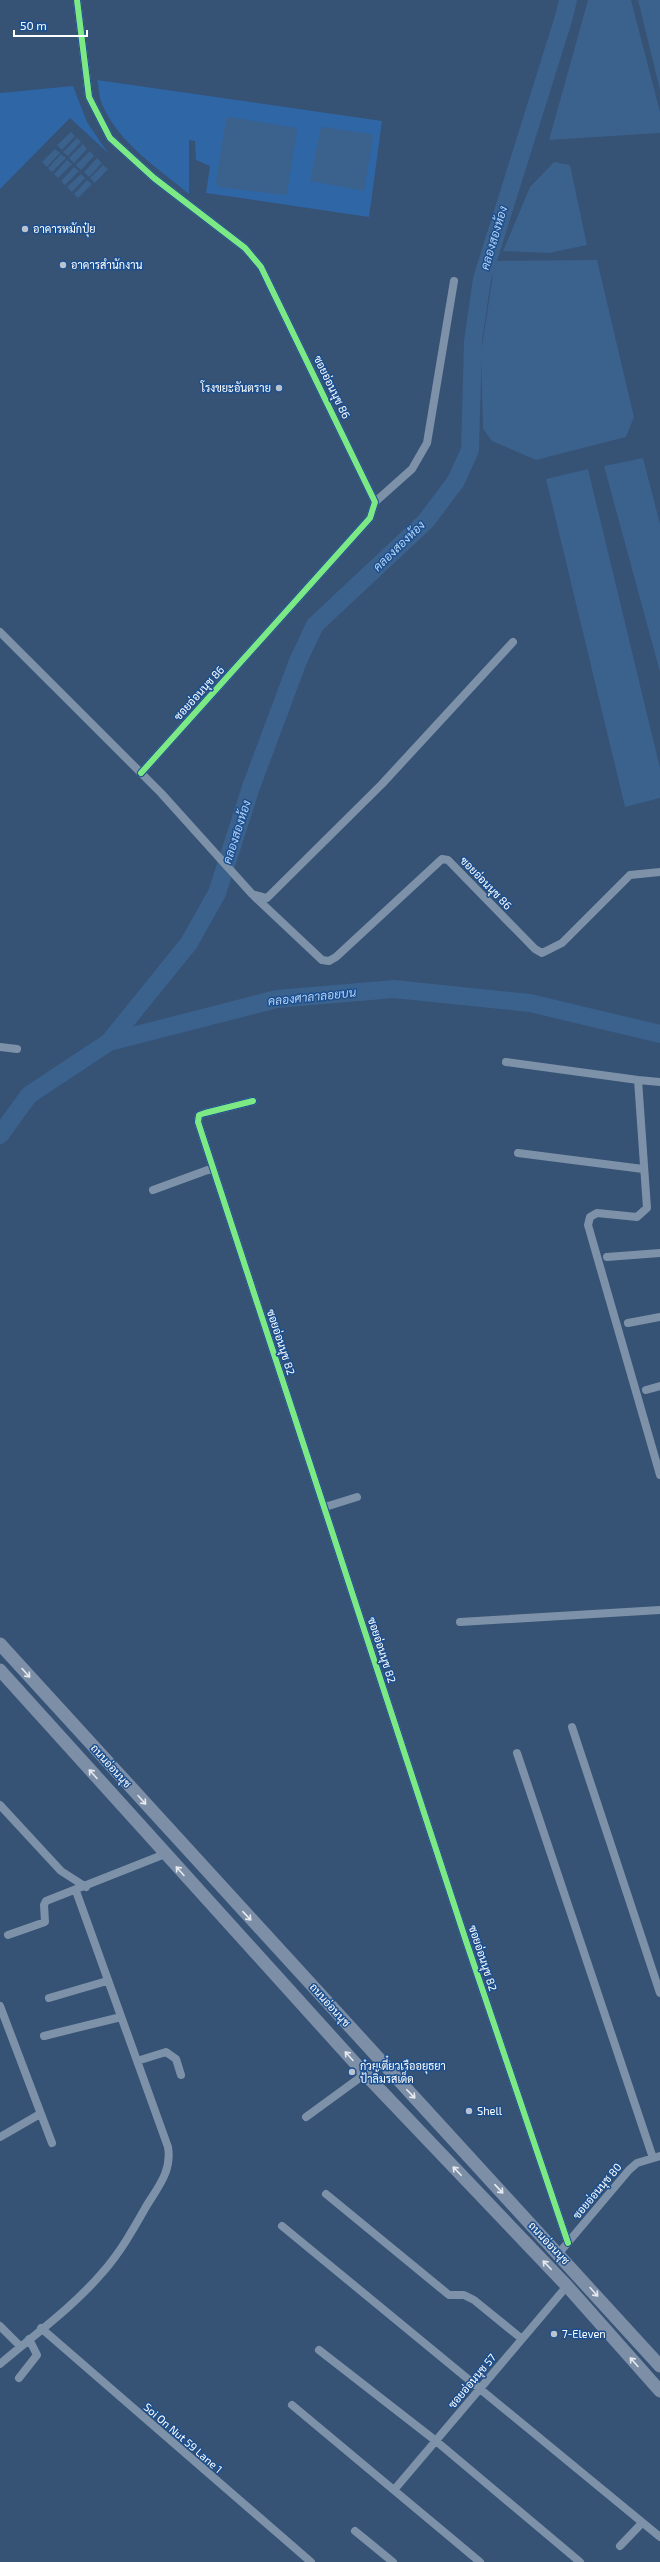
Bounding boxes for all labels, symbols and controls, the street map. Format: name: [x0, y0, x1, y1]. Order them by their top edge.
scale bar: [14, 12, 87, 38]
text: 50 m: [20, 18, 47, 32]
water label: คลองสองห้อง: [477, 203, 510, 271]
place label: อาคารหมักปุ๋ย: [33, 222, 96, 238]
marker: อาคารหมักปุ๋ย: [20, 224, 30, 234]
place label: อาคารสำนักงาน: [71, 258, 142, 271]
marker: อาคารสำนักงาน: [58, 260, 68, 270]
street label: ซอยอ่อนนุช 86: [309, 353, 353, 422]
place label: โรงขยะอันตราย: [200, 380, 271, 394]
marker: โรงขยะอันตราย: [274, 383, 284, 393]
water label: คลองสองห้อง: [370, 517, 427, 573]
street label: ซอยอ่อนนุช 86: [171, 663, 229, 724]
water label: คลองสองห้อง: [219, 797, 253, 865]
street label: ซอยอ่อนนุช 86: [456, 853, 515, 914]
water label: คลองศาลาลอยบน: [267, 984, 357, 1008]
street label: ซอยอ่อนนุช 82: [262, 1307, 298, 1377]
street label: ซอยอ่อนนุช 82: [363, 1615, 399, 1685]
one-way arrow: [22, 1668, 31, 1678]
street label: ถนนอ่อนนุช: [86, 1741, 134, 1792]
one-way arrow: [89, 1769, 98, 1780]
one-way arrow: [137, 1795, 146, 1805]
one-way arrow: [176, 1866, 185, 1876]
one-way arrow: [243, 1911, 252, 1921]
street label: ซอยอ่อนนุช 82: [464, 1923, 500, 1993]
street label: ถนนอ่อนนุช: [305, 1980, 353, 2031]
one-way arrow: [344, 2051, 354, 2061]
place label: ก๋วยเตี๋ยวเรืออยุธยา ป้าลิ้มรสเด็ด: [360, 2055, 446, 2085]
marker: ก๋วยเตี๋ยวเรืออยุธยา ป้าลิ้มรสเด็ด: [347, 2067, 357, 2077]
one-way arrow: [406, 2089, 416, 2099]
place label: Shell: [477, 2104, 503, 2117]
marker: Shell: [464, 2106, 474, 2116]
street label: ซอยอ่อนนุช 80: [569, 2160, 626, 2223]
one-way arrow: [453, 2166, 462, 2176]
one-way arrow: [495, 2184, 504, 2195]
street label: ถนนอ่อนนุช: [524, 2218, 573, 2269]
one-way arrow: [542, 2260, 552, 2270]
one-way arrow: [590, 2287, 599, 2298]
place label: 7-Eleven: [562, 2327, 606, 2340]
marker: 7-Eleven: [549, 2329, 559, 2339]
street label: ซอยอ่อนนุช 57: [445, 2351, 501, 2412]
one-way arrow: [630, 2357, 639, 2367]
street label: Soi On Nut 59 Lane 1: [141, 2400, 225, 2475]

